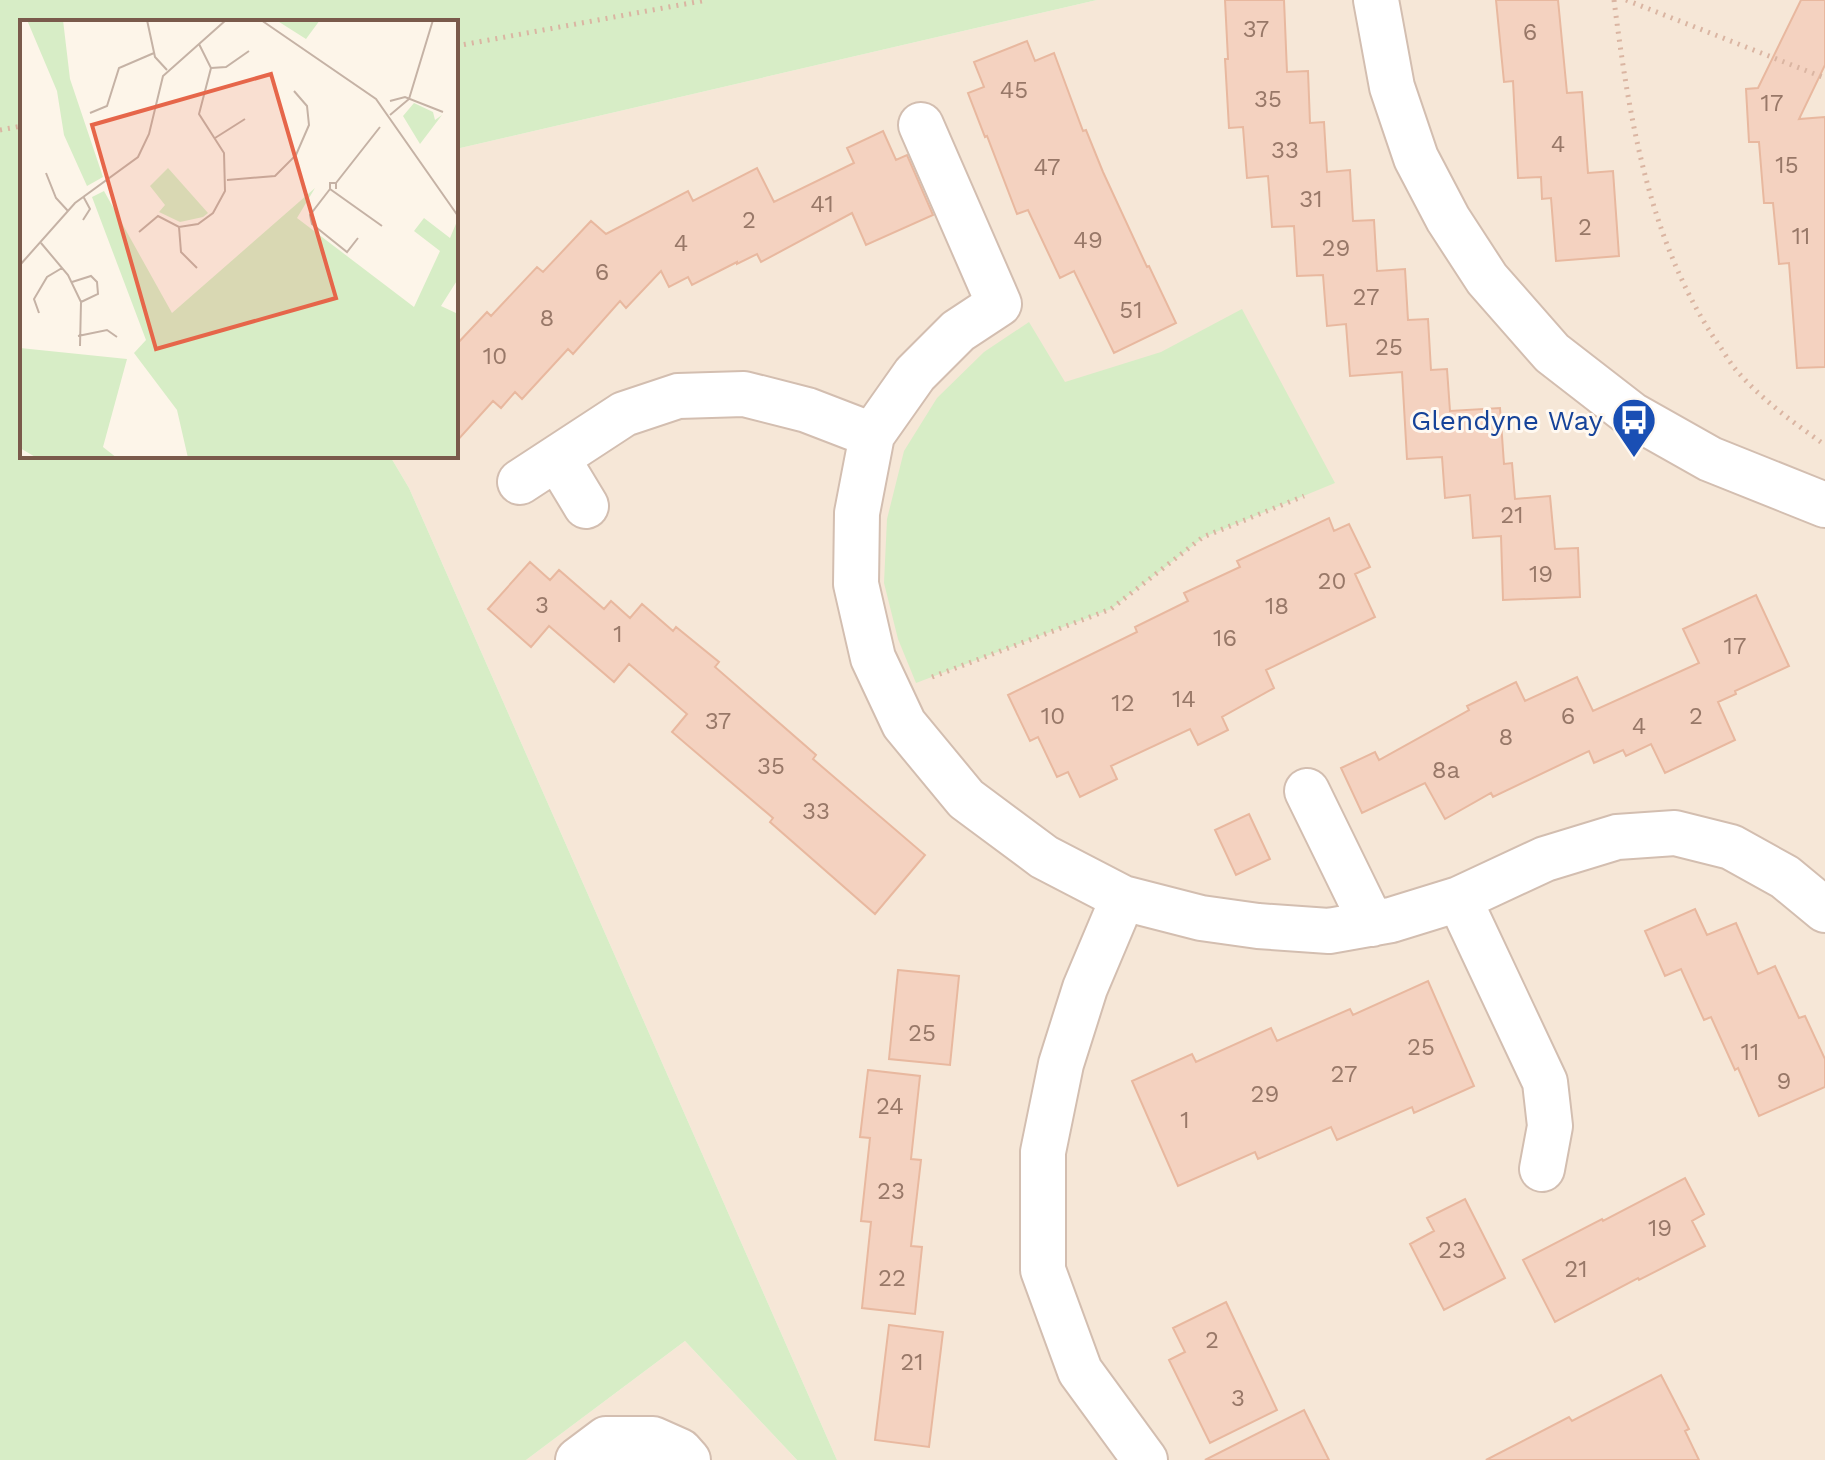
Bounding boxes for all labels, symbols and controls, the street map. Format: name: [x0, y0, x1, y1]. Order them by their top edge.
house number: 37: [1243, 15, 1269, 43]
house number: 6: [1523, 18, 1537, 46]
inset map: [20, 20, 458, 458]
house number: 45: [1000, 76, 1028, 104]
house number: 35: [1254, 85, 1282, 113]
house number: 17: [1761, 89, 1783, 117]
house number: 4: [1551, 130, 1565, 158]
house number: 33: [1271, 136, 1299, 164]
house number: 15: [1775, 151, 1799, 179]
house number: 47: [1034, 153, 1060, 181]
house number: 31: [1299, 185, 1323, 213]
house number: 41: [810, 190, 834, 218]
house number: 2: [742, 206, 756, 234]
house number: 2: [1578, 213, 1592, 241]
house number: 11: [1792, 222, 1810, 250]
house number: 49: [1073, 226, 1103, 254]
house number: 4: [674, 229, 688, 257]
house number: 29: [1322, 234, 1350, 262]
house number: 6: [595, 258, 609, 286]
house number: 27: [1353, 283, 1379, 311]
house number: 51: [1119, 296, 1143, 324]
house number: 8: [540, 304, 554, 332]
house number: 25: [1375, 333, 1403, 361]
house number: 10: [483, 342, 507, 370]
bus stop icon: Glendyne Way: [1610, 396, 1658, 459]
place label: Glendyne Way: [1411, 404, 1604, 437]
house number: 21: [1500, 501, 1524, 529]
house number: 19: [1529, 560, 1553, 588]
house number: 20: [1318, 567, 1346, 595]
house number: 3: [535, 591, 549, 619]
house number: 18: [1265, 592, 1289, 620]
house number: 1: [613, 620, 623, 648]
house number: 16: [1213, 624, 1237, 652]
house number: 17: [1724, 632, 1746, 660]
house number: 14: [1172, 685, 1196, 713]
house number: 12: [1111, 689, 1135, 717]
house number: 10: [1041, 702, 1065, 730]
house number: 6: [1561, 702, 1575, 730]
house number: 2: [1689, 702, 1703, 730]
house number: 37: [705, 707, 731, 735]
house number: 4: [1632, 712, 1646, 740]
house number: 8: [1499, 723, 1513, 751]
house number: 35: [757, 752, 785, 780]
house number: 8a: [1432, 756, 1460, 784]
house number: 33: [802, 797, 830, 825]
house number: 25: [908, 1019, 936, 1047]
house number: 25: [1407, 1033, 1435, 1061]
house number: 11: [1741, 1038, 1759, 1066]
house number: 27: [1331, 1060, 1357, 1088]
house number: 9: [1777, 1067, 1791, 1095]
house number: 29: [1251, 1080, 1279, 1108]
house number: 24: [876, 1092, 904, 1120]
house number: 1: [1180, 1106, 1190, 1134]
house number: 23: [877, 1177, 905, 1205]
house number: 19: [1648, 1214, 1672, 1242]
house number: 23: [1438, 1236, 1466, 1264]
house number: 21: [1564, 1255, 1588, 1283]
house number: 22: [878, 1264, 906, 1292]
house number: 2: [1205, 1326, 1219, 1354]
house number: 21: [900, 1348, 924, 1376]
house number: 3: [1231, 1384, 1245, 1412]

